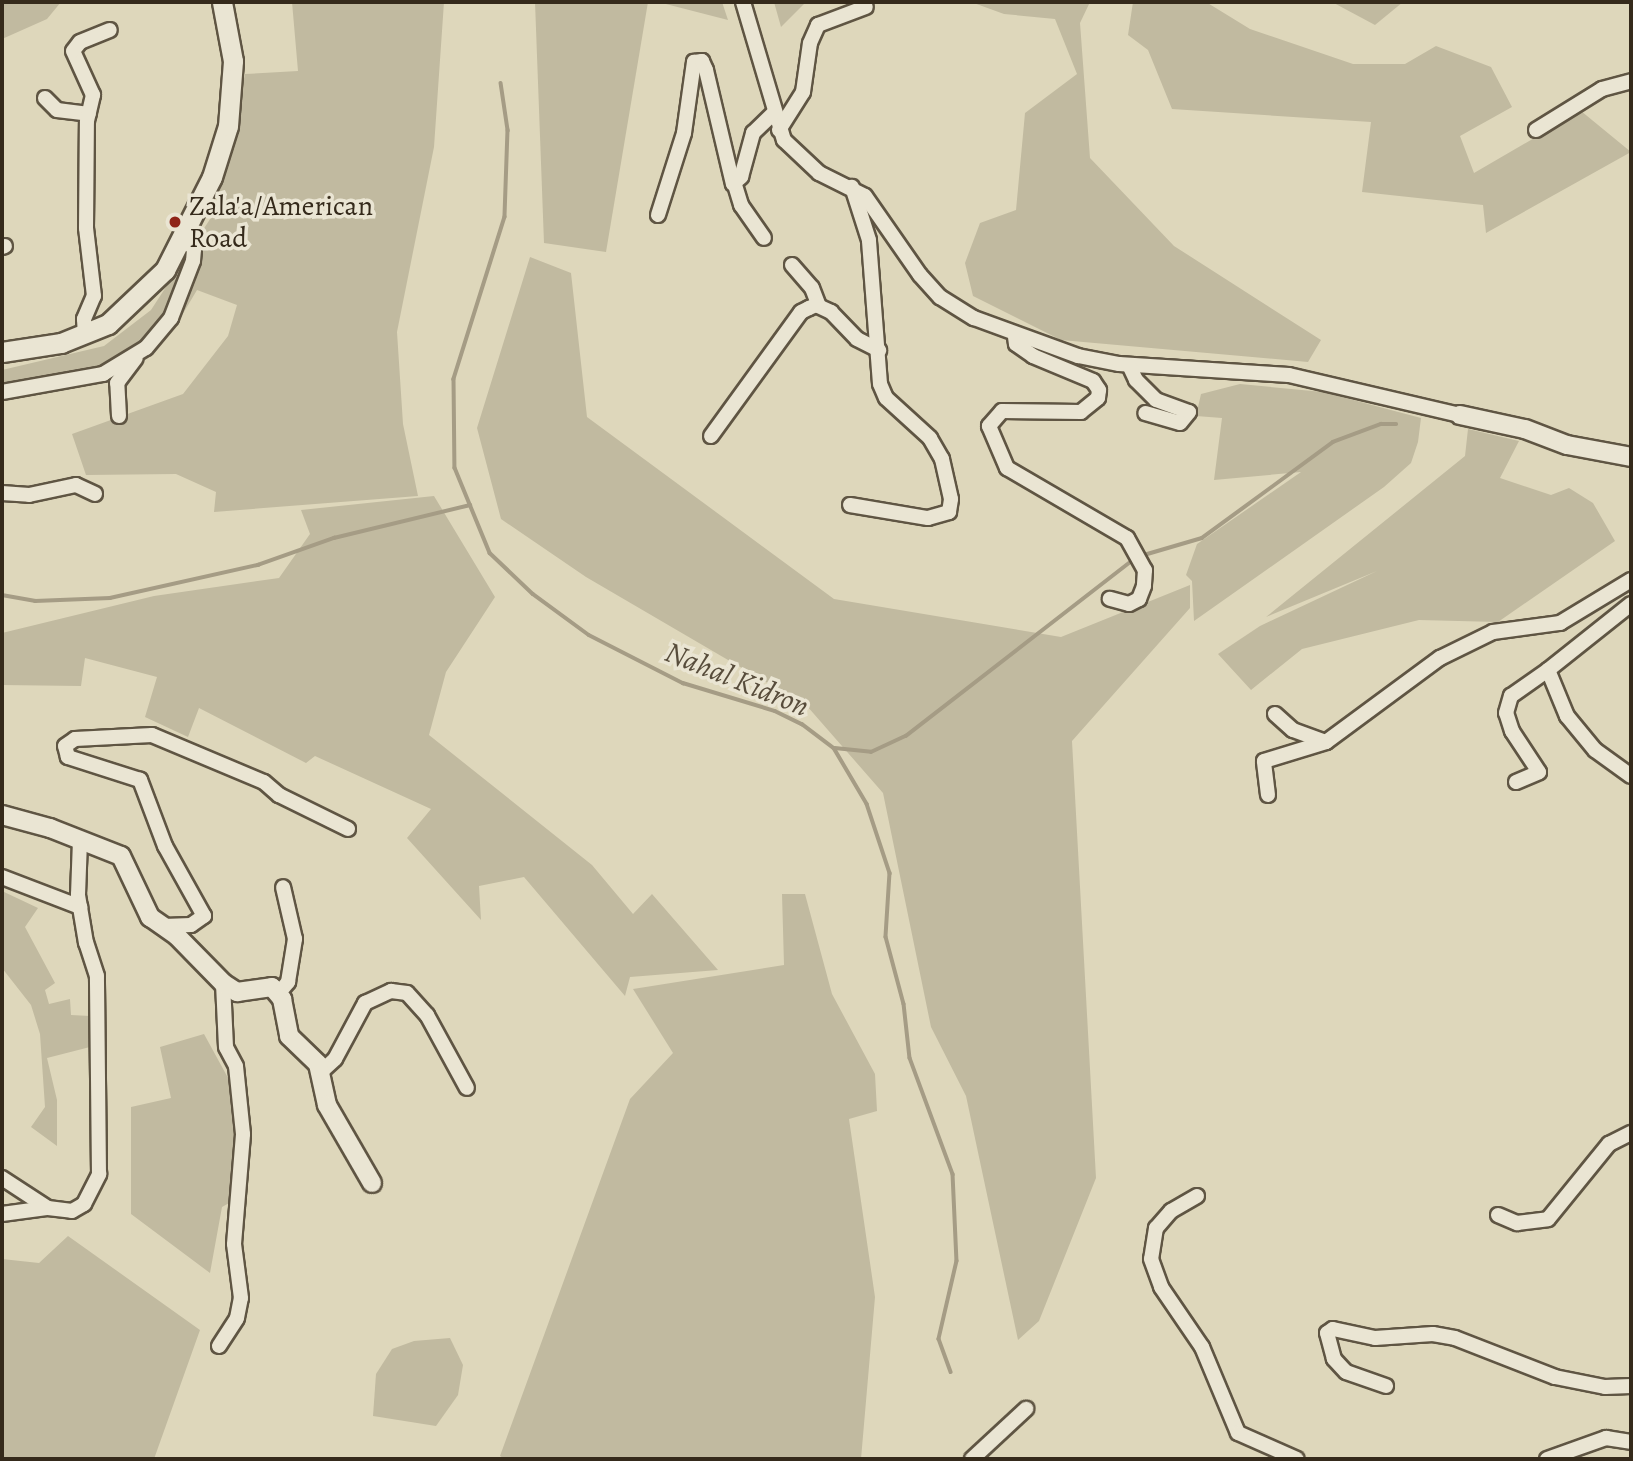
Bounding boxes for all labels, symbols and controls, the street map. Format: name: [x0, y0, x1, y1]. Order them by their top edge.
place label: Zala'a/American Road: [189, 189, 373, 255]
marker: Zala'a/American Road: [167, 214, 183, 230]
water label: Nahal Kidron: [660, 634, 814, 724]

